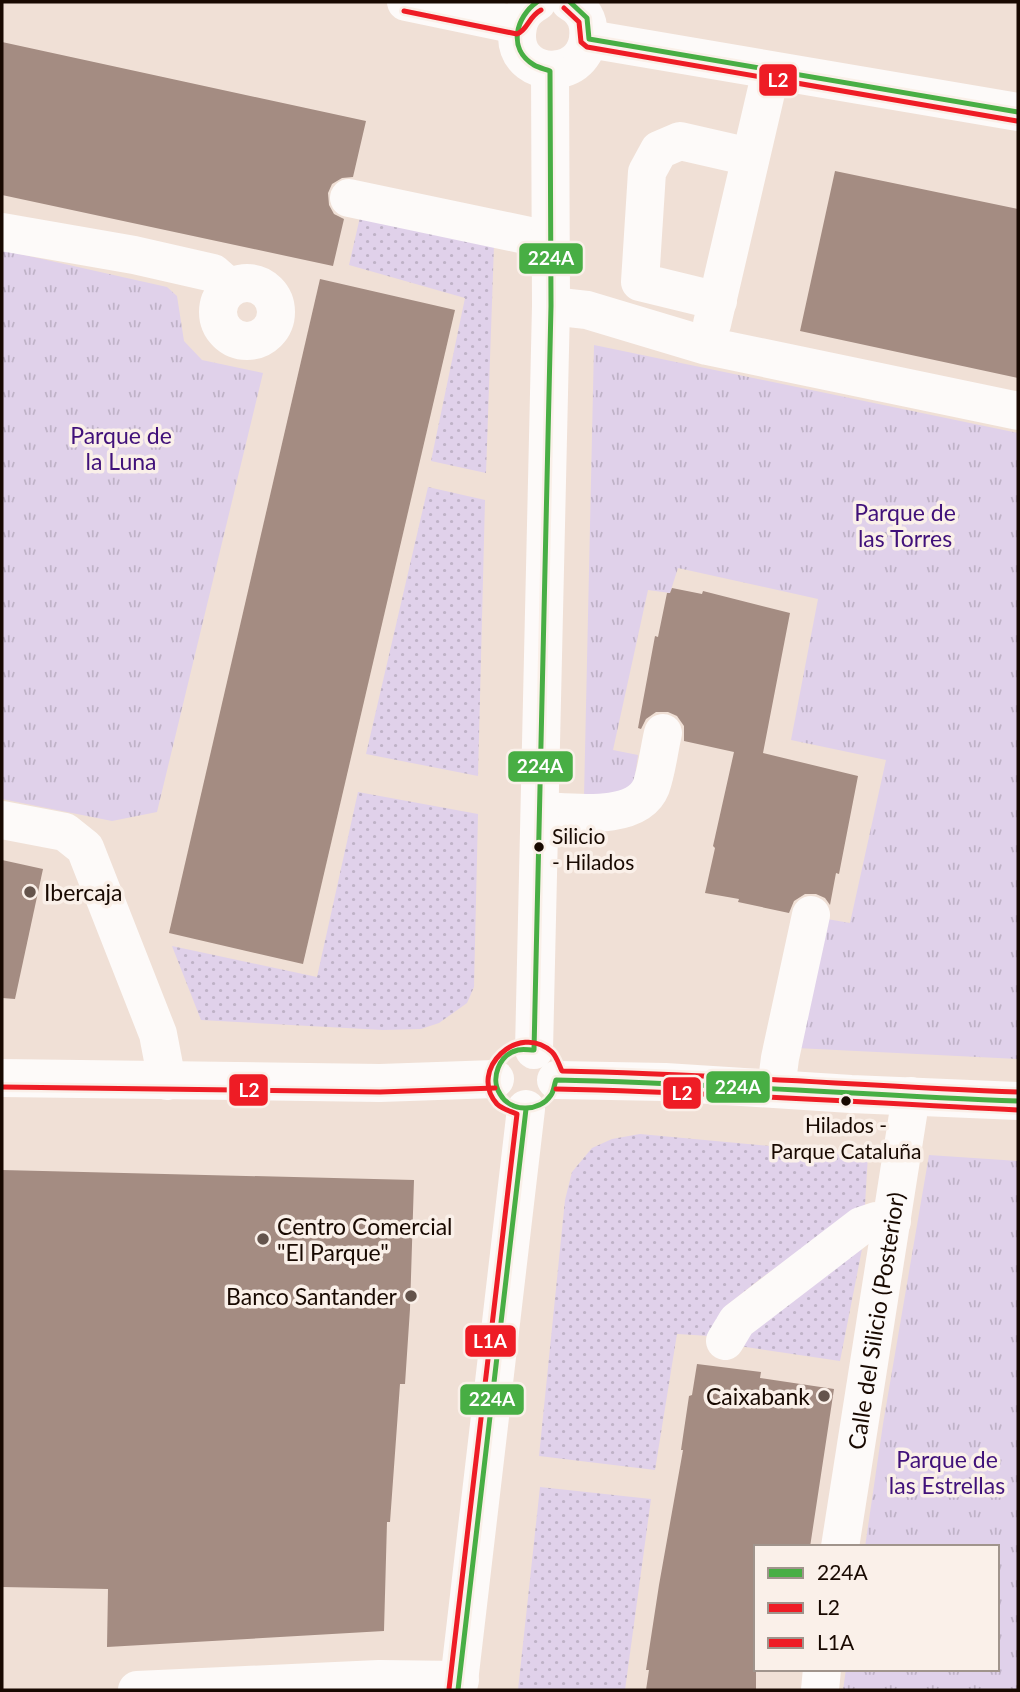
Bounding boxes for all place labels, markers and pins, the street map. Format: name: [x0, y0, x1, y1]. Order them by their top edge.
place label: Silicio - Hilados: [552, 823, 634, 874]
marker: Silicio - Hilados: [532, 840, 546, 854]
place label: Ibercaja: [44, 878, 123, 906]
marker: Ibercaja: [22, 884, 38, 900]
marker: Hilados - Parque Cataluña: [839, 1094, 853, 1108]
place label: Hilados - Parque Cataluña: [771, 1112, 922, 1163]
place label: Centro Comercial "El Parque": [277, 1212, 453, 1266]
marker: Centro Comercial "El Parque": [255, 1231, 271, 1247]
place label: Banco Santander: [226, 1282, 398, 1310]
marker: Banco Santander: [403, 1288, 419, 1304]
place label: Caixabank: [706, 1382, 810, 1410]
marker: Caixabank: [816, 1388, 832, 1404]

